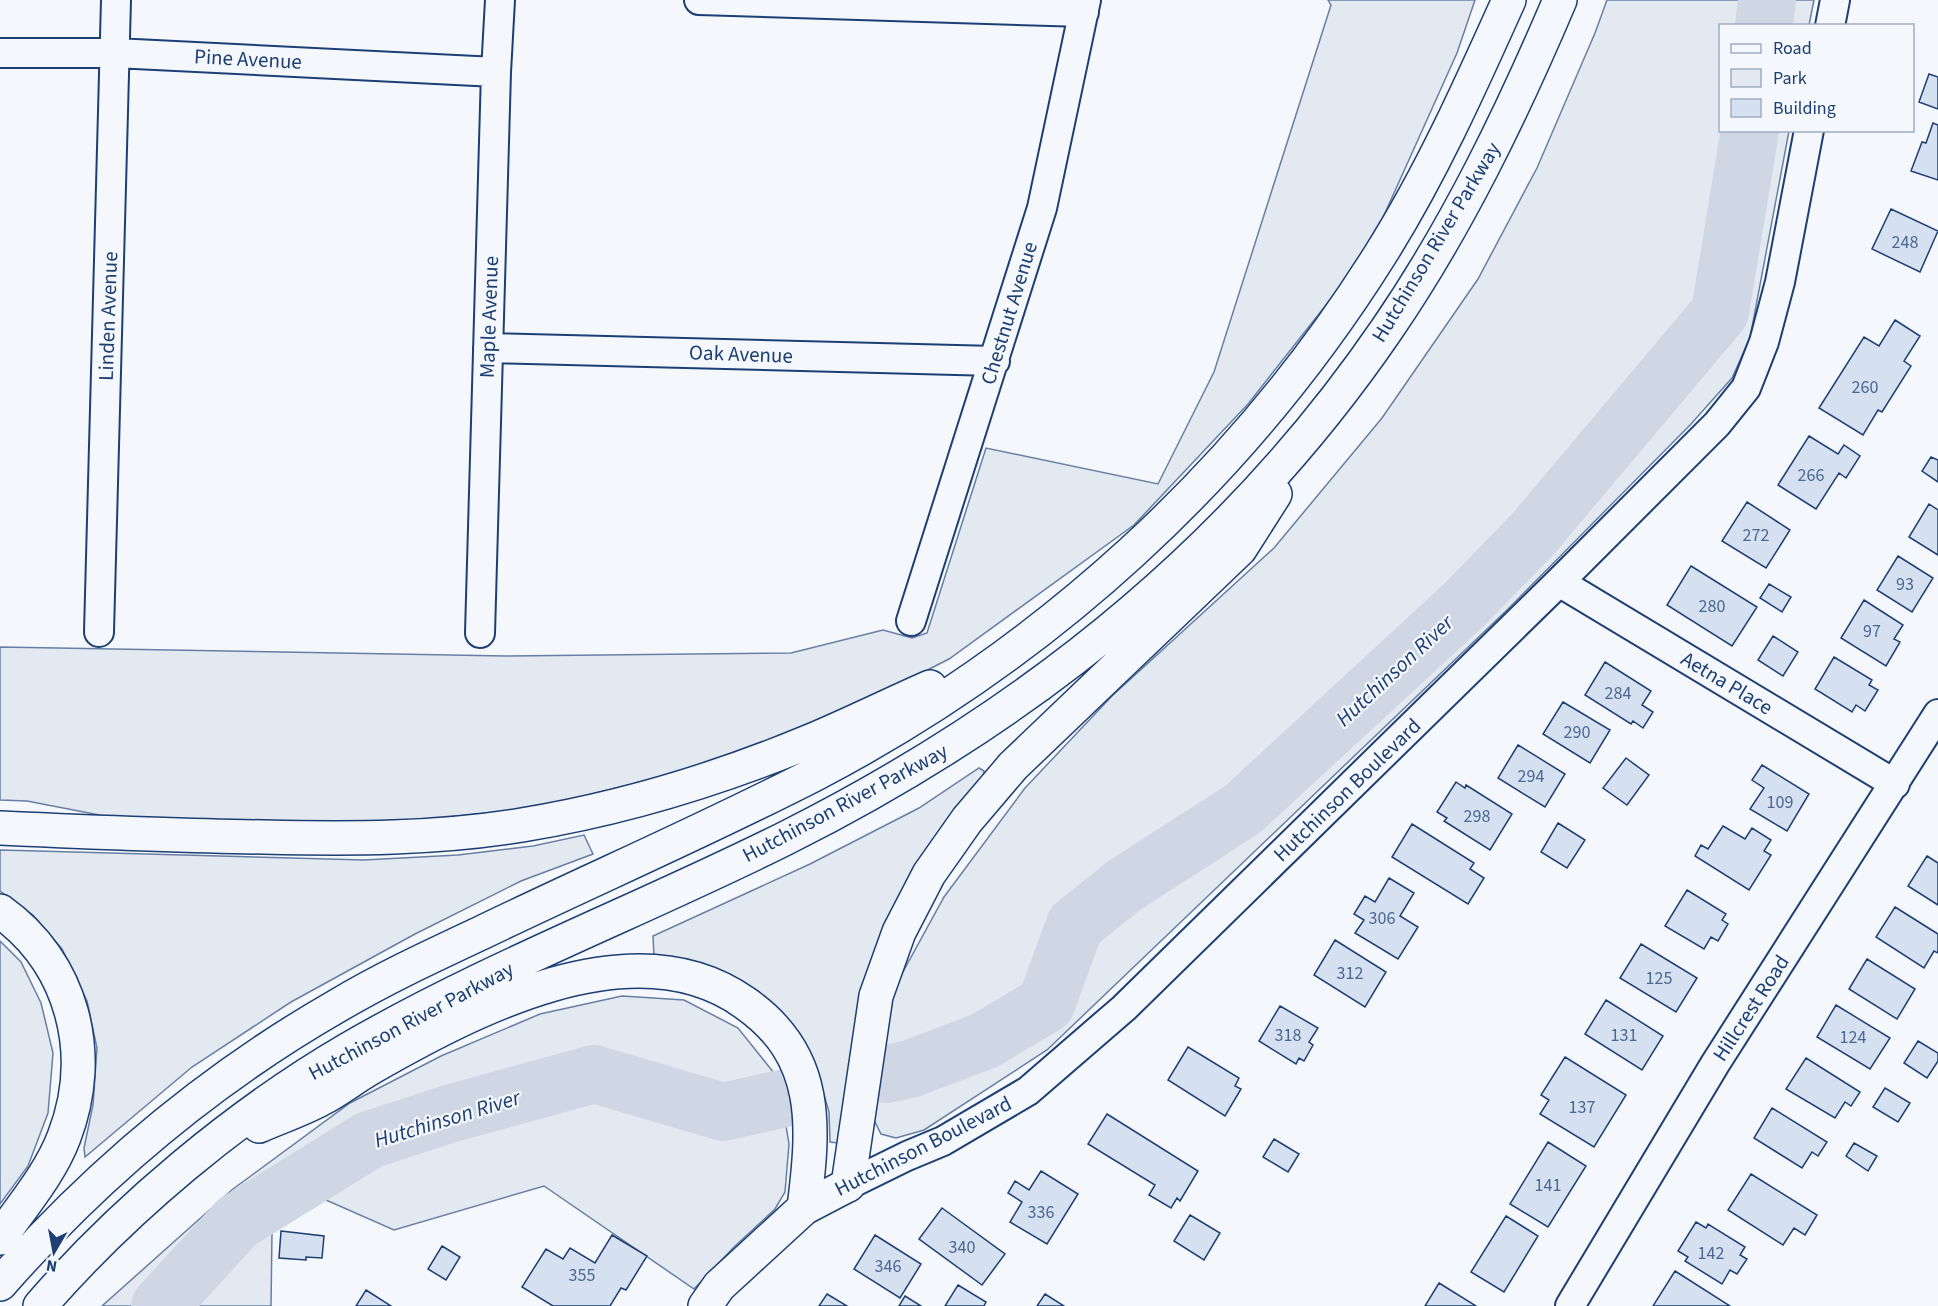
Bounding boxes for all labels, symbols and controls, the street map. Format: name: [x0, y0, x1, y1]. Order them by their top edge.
legend: [1719, 24, 1914, 132]
text: Road: [1773, 36, 1812, 61]
street label: Pine Avenue: [193, 41, 303, 77]
text: Park: [1773, 66, 1807, 91]
text: Building: [1773, 96, 1836, 121]
street label: Hutchinson River Parkway: [1364, 136, 1508, 348]
house number: 248: [1892, 230, 1918, 255]
street label: Chestnut Avenue: [973, 238, 1045, 388]
street label: Linden Avenue: [91, 251, 125, 381]
street label: Maple Avenue: [472, 255, 506, 379]
street label: Oak Avenue: [689, 337, 793, 371]
house number: 260: [1852, 375, 1878, 400]
house number: 266: [1798, 463, 1824, 488]
house number: 272: [1743, 523, 1769, 548]
house number: 93: [1896, 572, 1914, 597]
house number: 280: [1699, 594, 1725, 619]
water label: Hutchinson River: [1328, 606, 1462, 734]
house number: 97: [1863, 619, 1881, 644]
street label: Aetna Place: [1675, 644, 1779, 722]
house number: 284: [1605, 681, 1631, 706]
street label: Hutchinson Boulevard: [1266, 711, 1428, 869]
house number: 290: [1564, 720, 1590, 745]
street label: Hutchinson River Parkway: [737, 736, 953, 870]
house number: 294: [1518, 764, 1544, 789]
house number: 109: [1767, 790, 1793, 815]
house number: 298: [1464, 804, 1490, 829]
house number: 306: [1369, 906, 1395, 931]
street label: Hillcrest Road: [1705, 949, 1797, 1067]
street label: Hutchinson River Parkway: [303, 954, 519, 1088]
house number: 312: [1337, 961, 1363, 986]
house number: 125: [1646, 966, 1672, 991]
house number: 318: [1275, 1023, 1301, 1048]
house number: 131: [1611, 1023, 1637, 1048]
house number: 124: [1840, 1025, 1866, 1050]
water label: Hutchinson River: [370, 1081, 526, 1156]
street label: Hutchinson Boulevard: [829, 1088, 1017, 1204]
house number: 137: [1569, 1095, 1595, 1120]
house number: 141: [1535, 1173, 1561, 1198]
house number: 336: [1028, 1200, 1054, 1225]
north arrow: [24, 1222, 84, 1282]
house number: 340: [949, 1235, 975, 1260]
house number: 142: [1698, 1241, 1724, 1266]
text: N: [44, 1254, 59, 1278]
house number: 346: [875, 1254, 901, 1279]
house number: 355: [569, 1263, 595, 1288]

